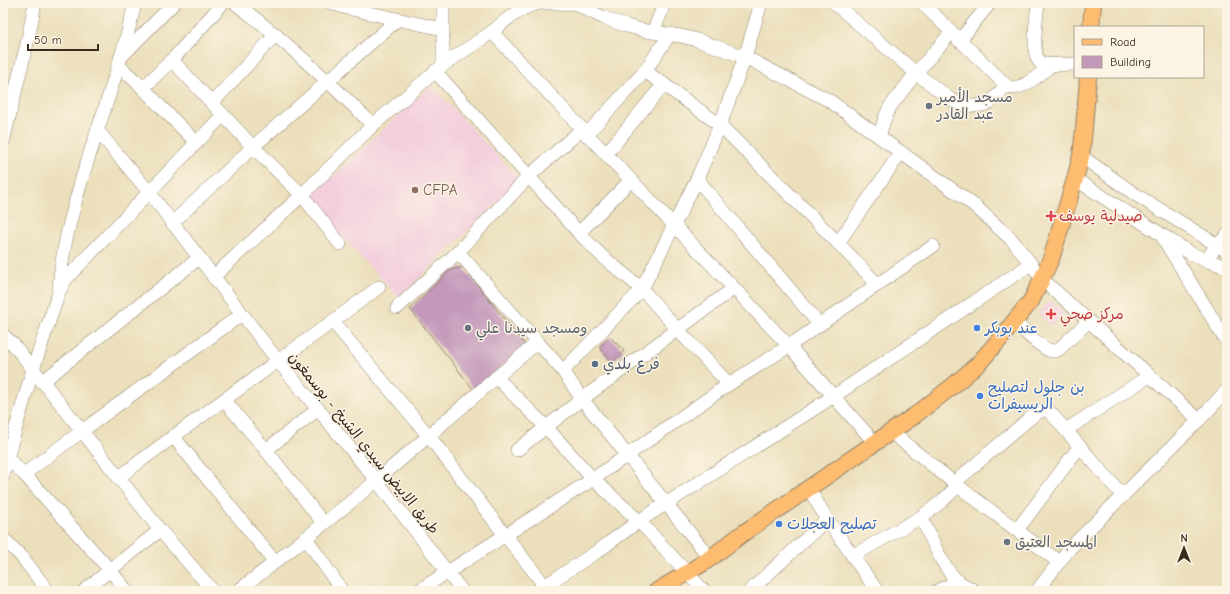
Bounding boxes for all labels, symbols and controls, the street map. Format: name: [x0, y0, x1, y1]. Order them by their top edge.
scale bar: [28, 26, 98, 52]
legend: [1074, 26, 1204, 78]
text: 50 m: [34, 33, 62, 47]
text: Road: [1110, 35, 1136, 49]
text: Building: [1110, 55, 1151, 69]
place label: مسجد الأمير عبد القادر: [935, 87, 1013, 123]
marker: مسجد الأمير عبد القادر: [924, 101, 934, 111]
place label: CFPA: [423, 181, 458, 199]
marker: CFPA: [410, 185, 420, 195]
place label: صيدلية يوسف: [1059, 207, 1143, 225]
marker: صيدلية يوسف: [1046, 211, 1056, 221]
place label: مركز صحي: [1060, 305, 1124, 327]
marker: مركز صحي: [1045, 308, 1057, 320]
place label: ومسجد سيدنا علي: [476, 319, 587, 341]
place label: عند بوبكر: [984, 319, 1038, 337]
marker: ومسجد سيدنا علي: [463, 323, 473, 333]
marker: عند بوبكر: [972, 323, 982, 333]
street label: طريق الابيض سيدي الشيخ - بوسمغون: [283, 348, 443, 539]
place label: فرع بلدي: [603, 355, 660, 375]
marker: فرع بلدي: [590, 359, 600, 369]
place label: بن جلول لتصليح الريسيفرات: [988, 378, 1085, 413]
marker: بن جلول لتصليح الريسيفرات: [975, 391, 985, 401]
place label: تصليح العجلات: [787, 515, 877, 534]
marker: تصليح العجلات: [774, 519, 784, 529]
north arrow: [1164, 528, 1204, 568]
text: N: [1180, 532, 1188, 545]
place label: المسجد العتيق: [1015, 533, 1097, 551]
marker: المسجد العتيق: [1002, 537, 1012, 547]

